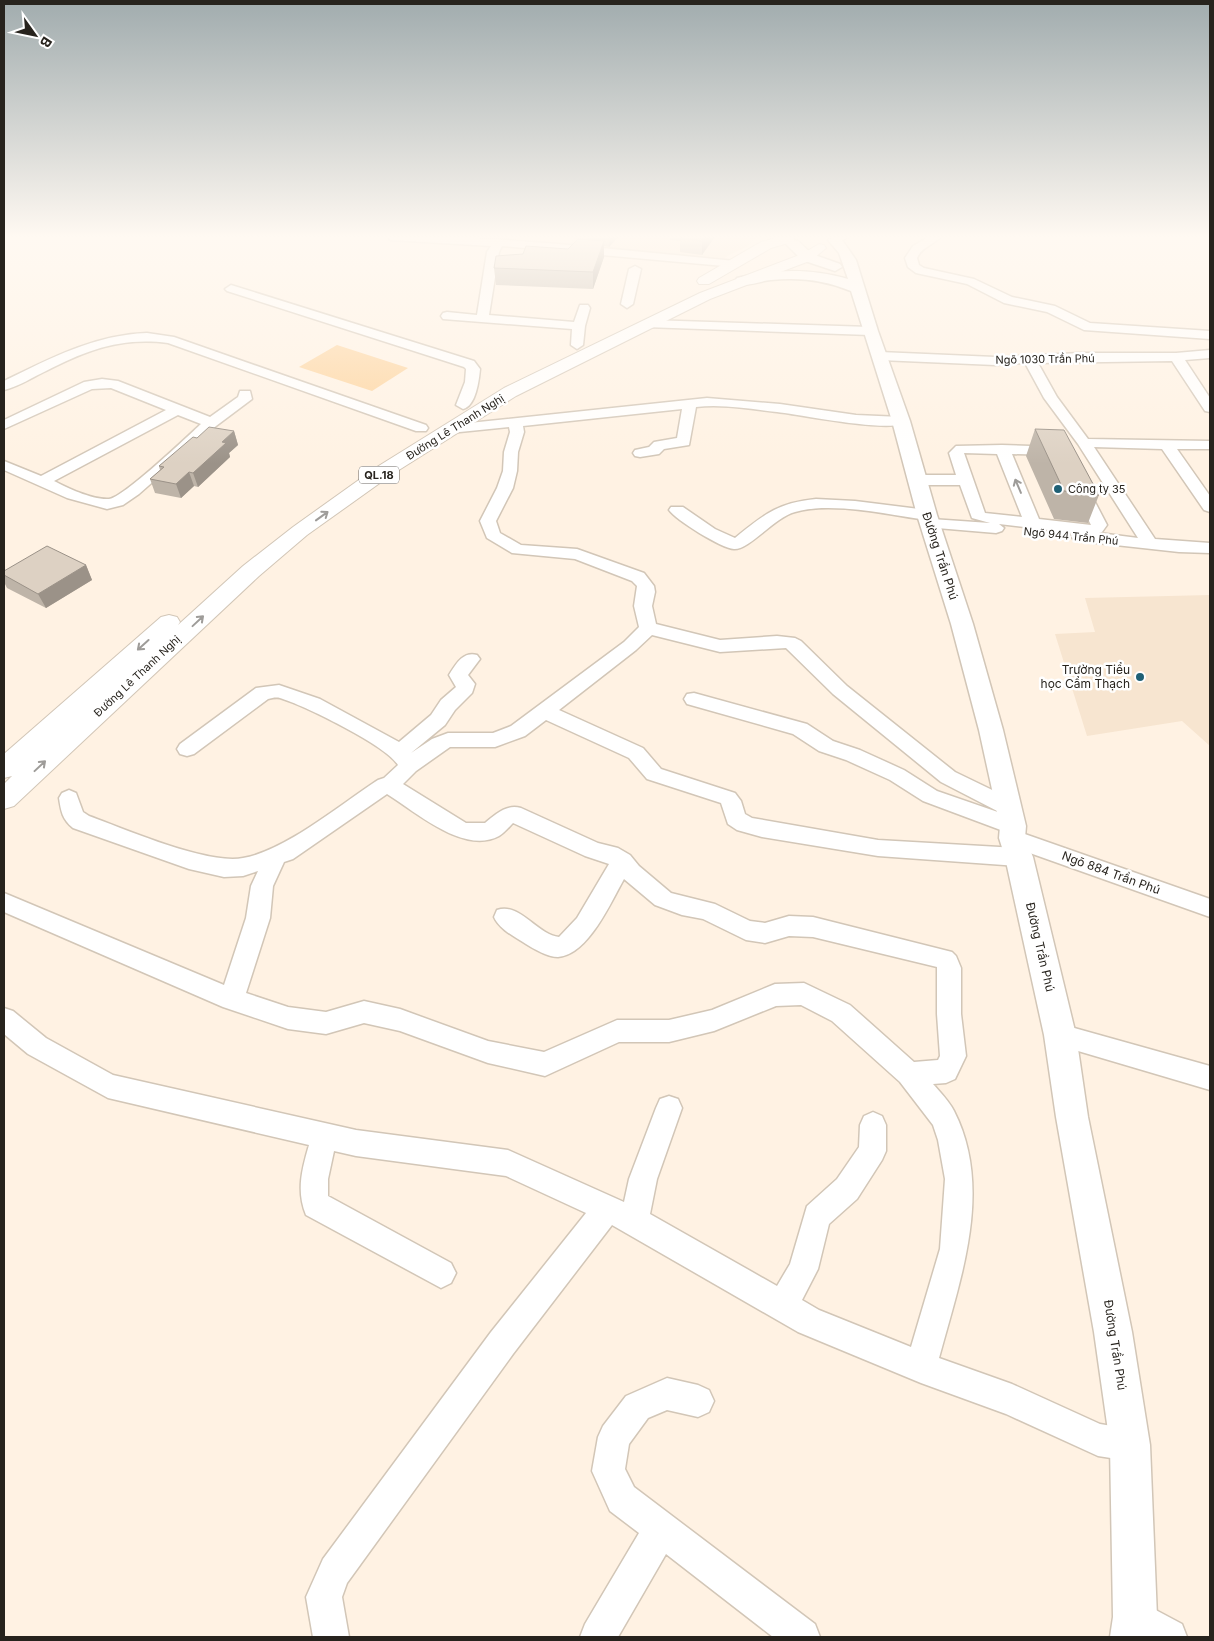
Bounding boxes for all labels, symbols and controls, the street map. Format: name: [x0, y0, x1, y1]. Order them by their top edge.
north arrow: [10, 10, 60, 60]
text: B: [37, 34, 56, 51]
street label: Ngõ 1030 Trần Phú: [995, 351, 1095, 367]
street label: Đường Lê Thanh Nghị: [403, 391, 507, 463]
road number: QL.18: [359, 466, 399, 484]
one-way arrow: [1013, 479, 1022, 495]
place label: Công ty 35: [1068, 482, 1126, 496]
marker: Công ty 35: [1052, 483, 1064, 495]
street label: Đường Trần Phú: [919, 510, 962, 602]
one-way arrow: [314, 511, 328, 521]
street label: Ngõ 944 Trần Phú: [1023, 524, 1119, 548]
one-way arrow: [191, 615, 204, 627]
street label: Đường Lê Thanh Nghị: [91, 632, 183, 720]
one-way arrow: [136, 639, 149, 651]
place label: Trường Tiểu học Cẩm Thạch: [1041, 662, 1130, 691]
marker: Trường Tiểu học Cẩm Thạch: [1134, 671, 1146, 683]
one-way arrow: [33, 760, 46, 772]
street label: Ngõ 884 Trần Phú: [1060, 848, 1162, 897]
street label: Đường Trần Phú: [1023, 901, 1058, 993]
street label: Đường Trần Phú: [1101, 1299, 1130, 1391]

